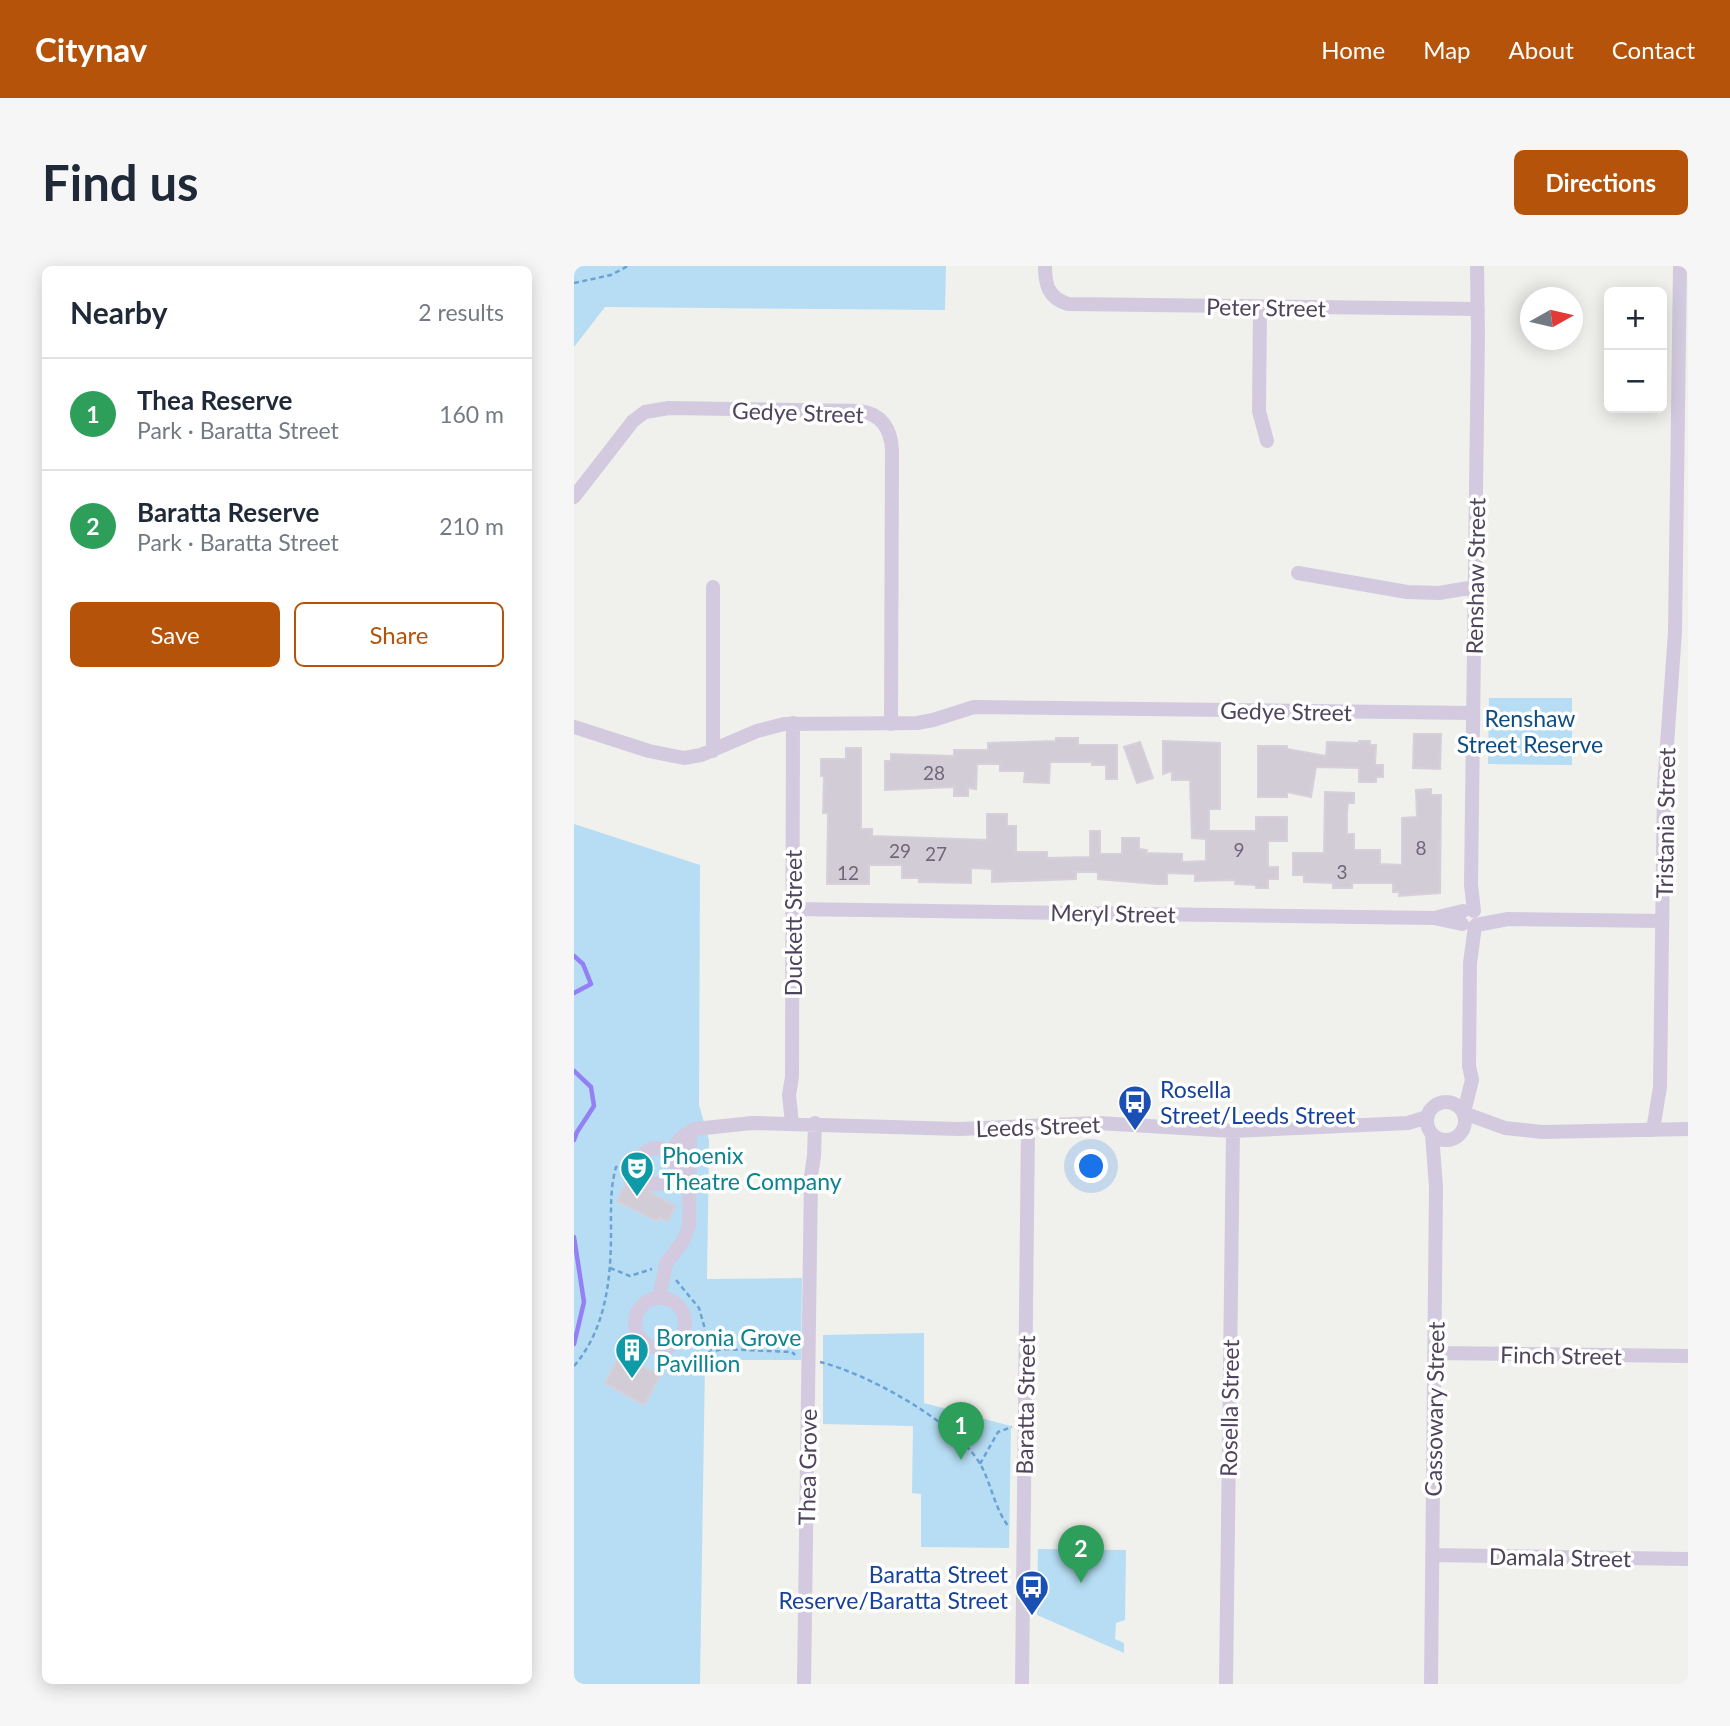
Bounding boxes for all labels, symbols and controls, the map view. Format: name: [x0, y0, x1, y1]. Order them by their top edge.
text: Citynav: [35, 29, 147, 69]
text: Home: [1321, 35, 1385, 64]
text: Map: [1423, 35, 1471, 64]
text: About: [1509, 35, 1574, 64]
text: Contact: [1612, 35, 1695, 64]
button: Directions: [1514, 150, 1688, 215]
text: Find us: [42, 153, 199, 211]
north arrow: [1520, 287, 1583, 350]
map controls: [1604, 287, 1667, 413]
button: +: [1604, 287, 1667, 350]
street label: Peter Street: [1206, 292, 1327, 322]
text: Nearby: [70, 294, 168, 330]
text: 2 results: [418, 298, 504, 326]
button: −: [1604, 350, 1667, 413]
text: Thea Reserve: [137, 384, 292, 416]
street label: Gedye Street: [732, 396, 865, 428]
text: 1: [86, 400, 100, 428]
text: 160 m: [439, 400, 504, 428]
text: Park · Baratta Street: [137, 416, 339, 444]
text: Baratta Reserve: [137, 496, 319, 528]
street label: Renshaw Street: [1460, 497, 1490, 655]
text: 2: [86, 512, 100, 540]
text: 210 m: [439, 512, 504, 540]
text: Park · Baratta Street: [137, 528, 339, 556]
button: Save: [70, 602, 280, 667]
button: Share: [294, 602, 504, 667]
street label: Gedye Street: [1220, 696, 1353, 726]
park label: Renshaw Street Reserve: [1457, 704, 1603, 758]
street label: Tristania Street: [1650, 747, 1680, 899]
house number: 28: [923, 761, 945, 784]
house number: 8: [1415, 836, 1427, 859]
house number: 9: [1233, 838, 1245, 861]
house number: 29: [889, 839, 911, 862]
house number: 27: [925, 842, 947, 865]
street label: Duckett Street: [779, 849, 807, 996]
house number: 3: [1336, 860, 1348, 883]
house number: 12: [837, 861, 859, 884]
street label: Meryl Street: [1050, 898, 1177, 928]
place label: Rosella Street/Leeds Street: [1160, 1075, 1356, 1129]
bus stop icon: Rosella Street/Leeds Street: [1116, 1083, 1154, 1132]
street label: Leeds Street: [975, 1110, 1101, 1142]
place label: Phoenix Theatre Company: [662, 1141, 842, 1195]
theatre icon: Phoenix Theatre Company: [618, 1149, 656, 1198]
your location: [1074, 1149, 1108, 1183]
street label: Cassowary Street: [1418, 1320, 1450, 1497]
place label: Boronia Grove Pavillion: [656, 1323, 801, 1377]
building icon: Boronia Grove Pavillion: [613, 1331, 651, 1380]
street label: Baratta Street: [1010, 1334, 1040, 1475]
street label: Rosella Street: [1214, 1338, 1244, 1477]
street label: Finch Street: [1500, 1340, 1623, 1370]
pin: 1: [938, 1402, 984, 1460]
street label: Thea Grove: [792, 1408, 822, 1526]
pin: 2: [1058, 1525, 1104, 1583]
street label: Damala Street: [1489, 1542, 1632, 1572]
place label: Baratta Street Reserve/Baratta Street: [778, 1560, 1009, 1614]
bus stop icon: Baratta Street Reserve/Baratta Street: [1013, 1568, 1051, 1617]

